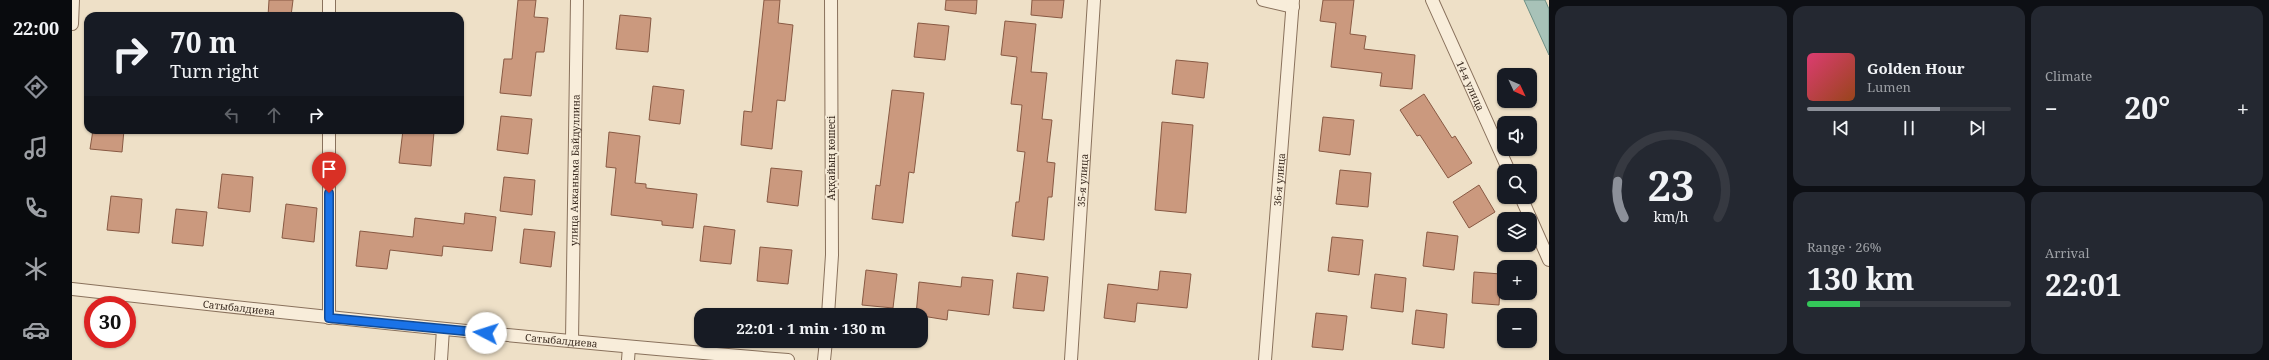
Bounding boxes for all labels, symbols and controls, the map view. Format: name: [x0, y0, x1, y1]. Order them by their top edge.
text: 22:00: [13, 16, 59, 40]
text: 70 m: [170, 23, 237, 61]
icon: right: [104, 28, 156, 80]
street label: 14-я улица: [1453, 58, 1488, 113]
text: Golden Hour: [1867, 58, 1965, 78]
text: Turn right: [170, 59, 259, 83]
text: Climate: [2045, 67, 2092, 85]
north arrow: [1497, 68, 1537, 108]
map controls: [1497, 68, 1537, 348]
icon: directions: [22, 73, 50, 101]
text: Lumen: [1867, 78, 1911, 96]
text: 20°: [2124, 87, 2170, 128]
text: −: [2045, 93, 2058, 123]
text: +: [2237, 93, 2249, 123]
street label: улица Акканыма Байдуллина: [566, 94, 583, 246]
icon: left: [221, 104, 243, 126]
icon: ahead: [263, 104, 285, 126]
icon: right: [305, 104, 327, 126]
street label: Аққайың көшесі: [824, 115, 838, 200]
button: sound: [1497, 116, 1537, 156]
icon: previous: [1830, 117, 1852, 139]
icon: pause: [1898, 117, 1920, 139]
icon: next: [1966, 117, 1988, 139]
icon: music: [22, 134, 50, 162]
pin: [312, 152, 346, 193]
street label: 36-я улица: [1270, 152, 1288, 207]
street label: 35-я улица: [1074, 153, 1091, 208]
text: 23: [1647, 157, 1695, 213]
icon: arrive: [318, 158, 340, 180]
button: search: [1497, 164, 1537, 204]
icon: phone: [22, 194, 50, 222]
text: km/h: [1653, 207, 1689, 226]
button: layers: [1497, 212, 1537, 252]
text: Range · 26%: [1807, 238, 1881, 256]
text: Arrival: [2045, 244, 2089, 262]
icon: climate: [22, 255, 50, 283]
text: 130 km: [1807, 258, 1914, 299]
button: +: [1497, 260, 1537, 300]
text: 22:01: [2045, 264, 2122, 305]
speed limit sign: 30: [84, 296, 136, 348]
street label: Сатыбалдиева: [202, 297, 276, 318]
button: −: [1497, 308, 1537, 348]
position arrow: [465, 312, 507, 354]
icon: car: [22, 316, 50, 344]
text: 22:01 · 1 min · 130 m: [736, 318, 886, 338]
street label: Сатыбалдиева: [525, 330, 598, 351]

